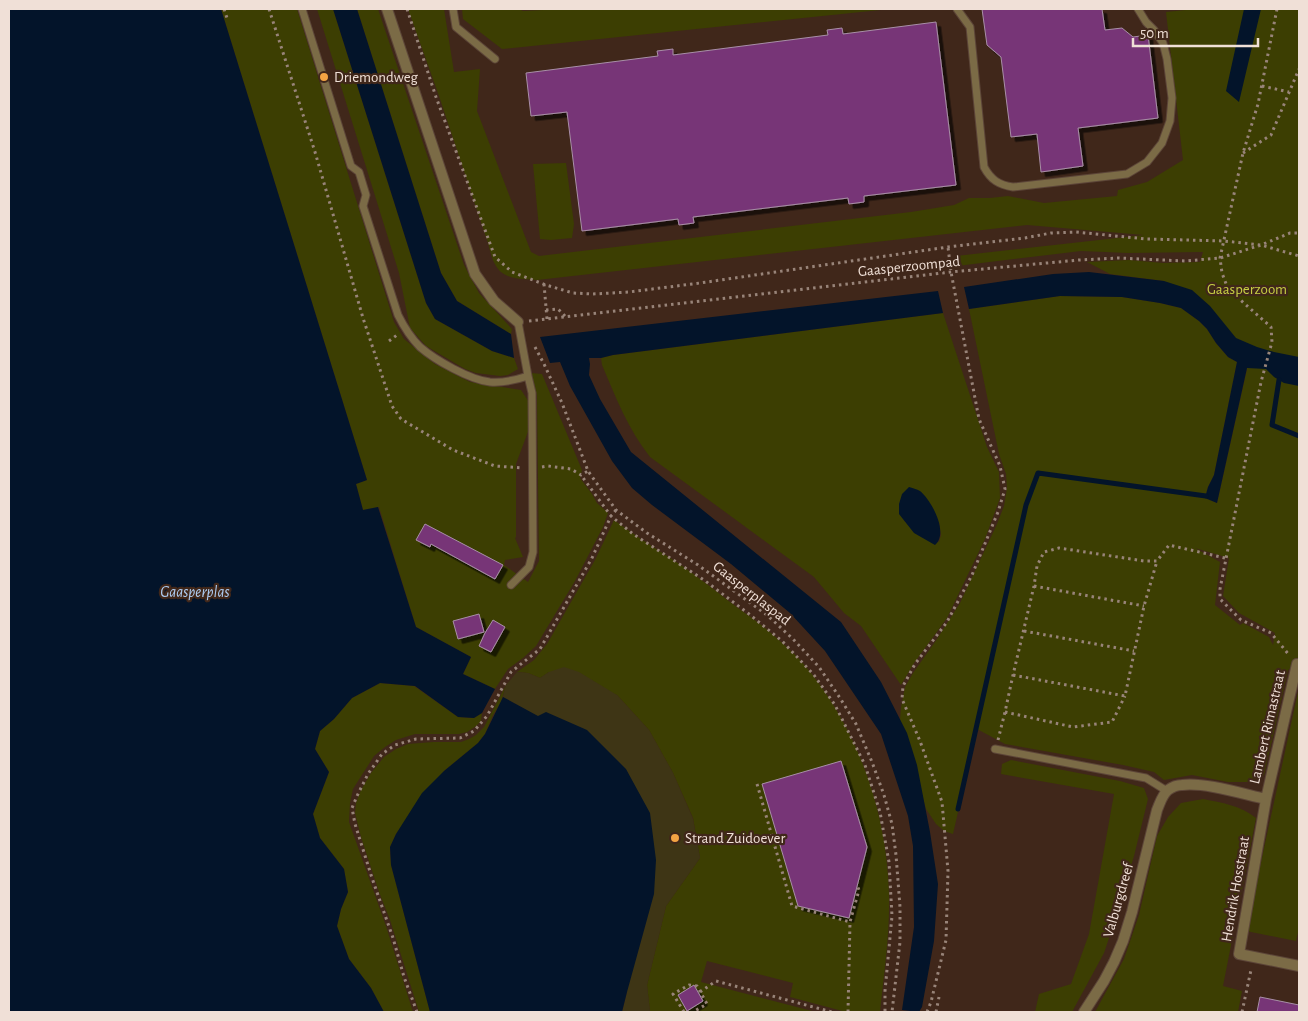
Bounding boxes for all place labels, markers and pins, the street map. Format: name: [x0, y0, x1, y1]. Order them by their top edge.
place label: Driemondweg: [334, 70, 418, 85]
marker: Driemondweg: [318, 71, 330, 83]
place label: Strand Zuidoever: [685, 831, 785, 846]
marker: Strand Zuidoever: [669, 832, 681, 844]

